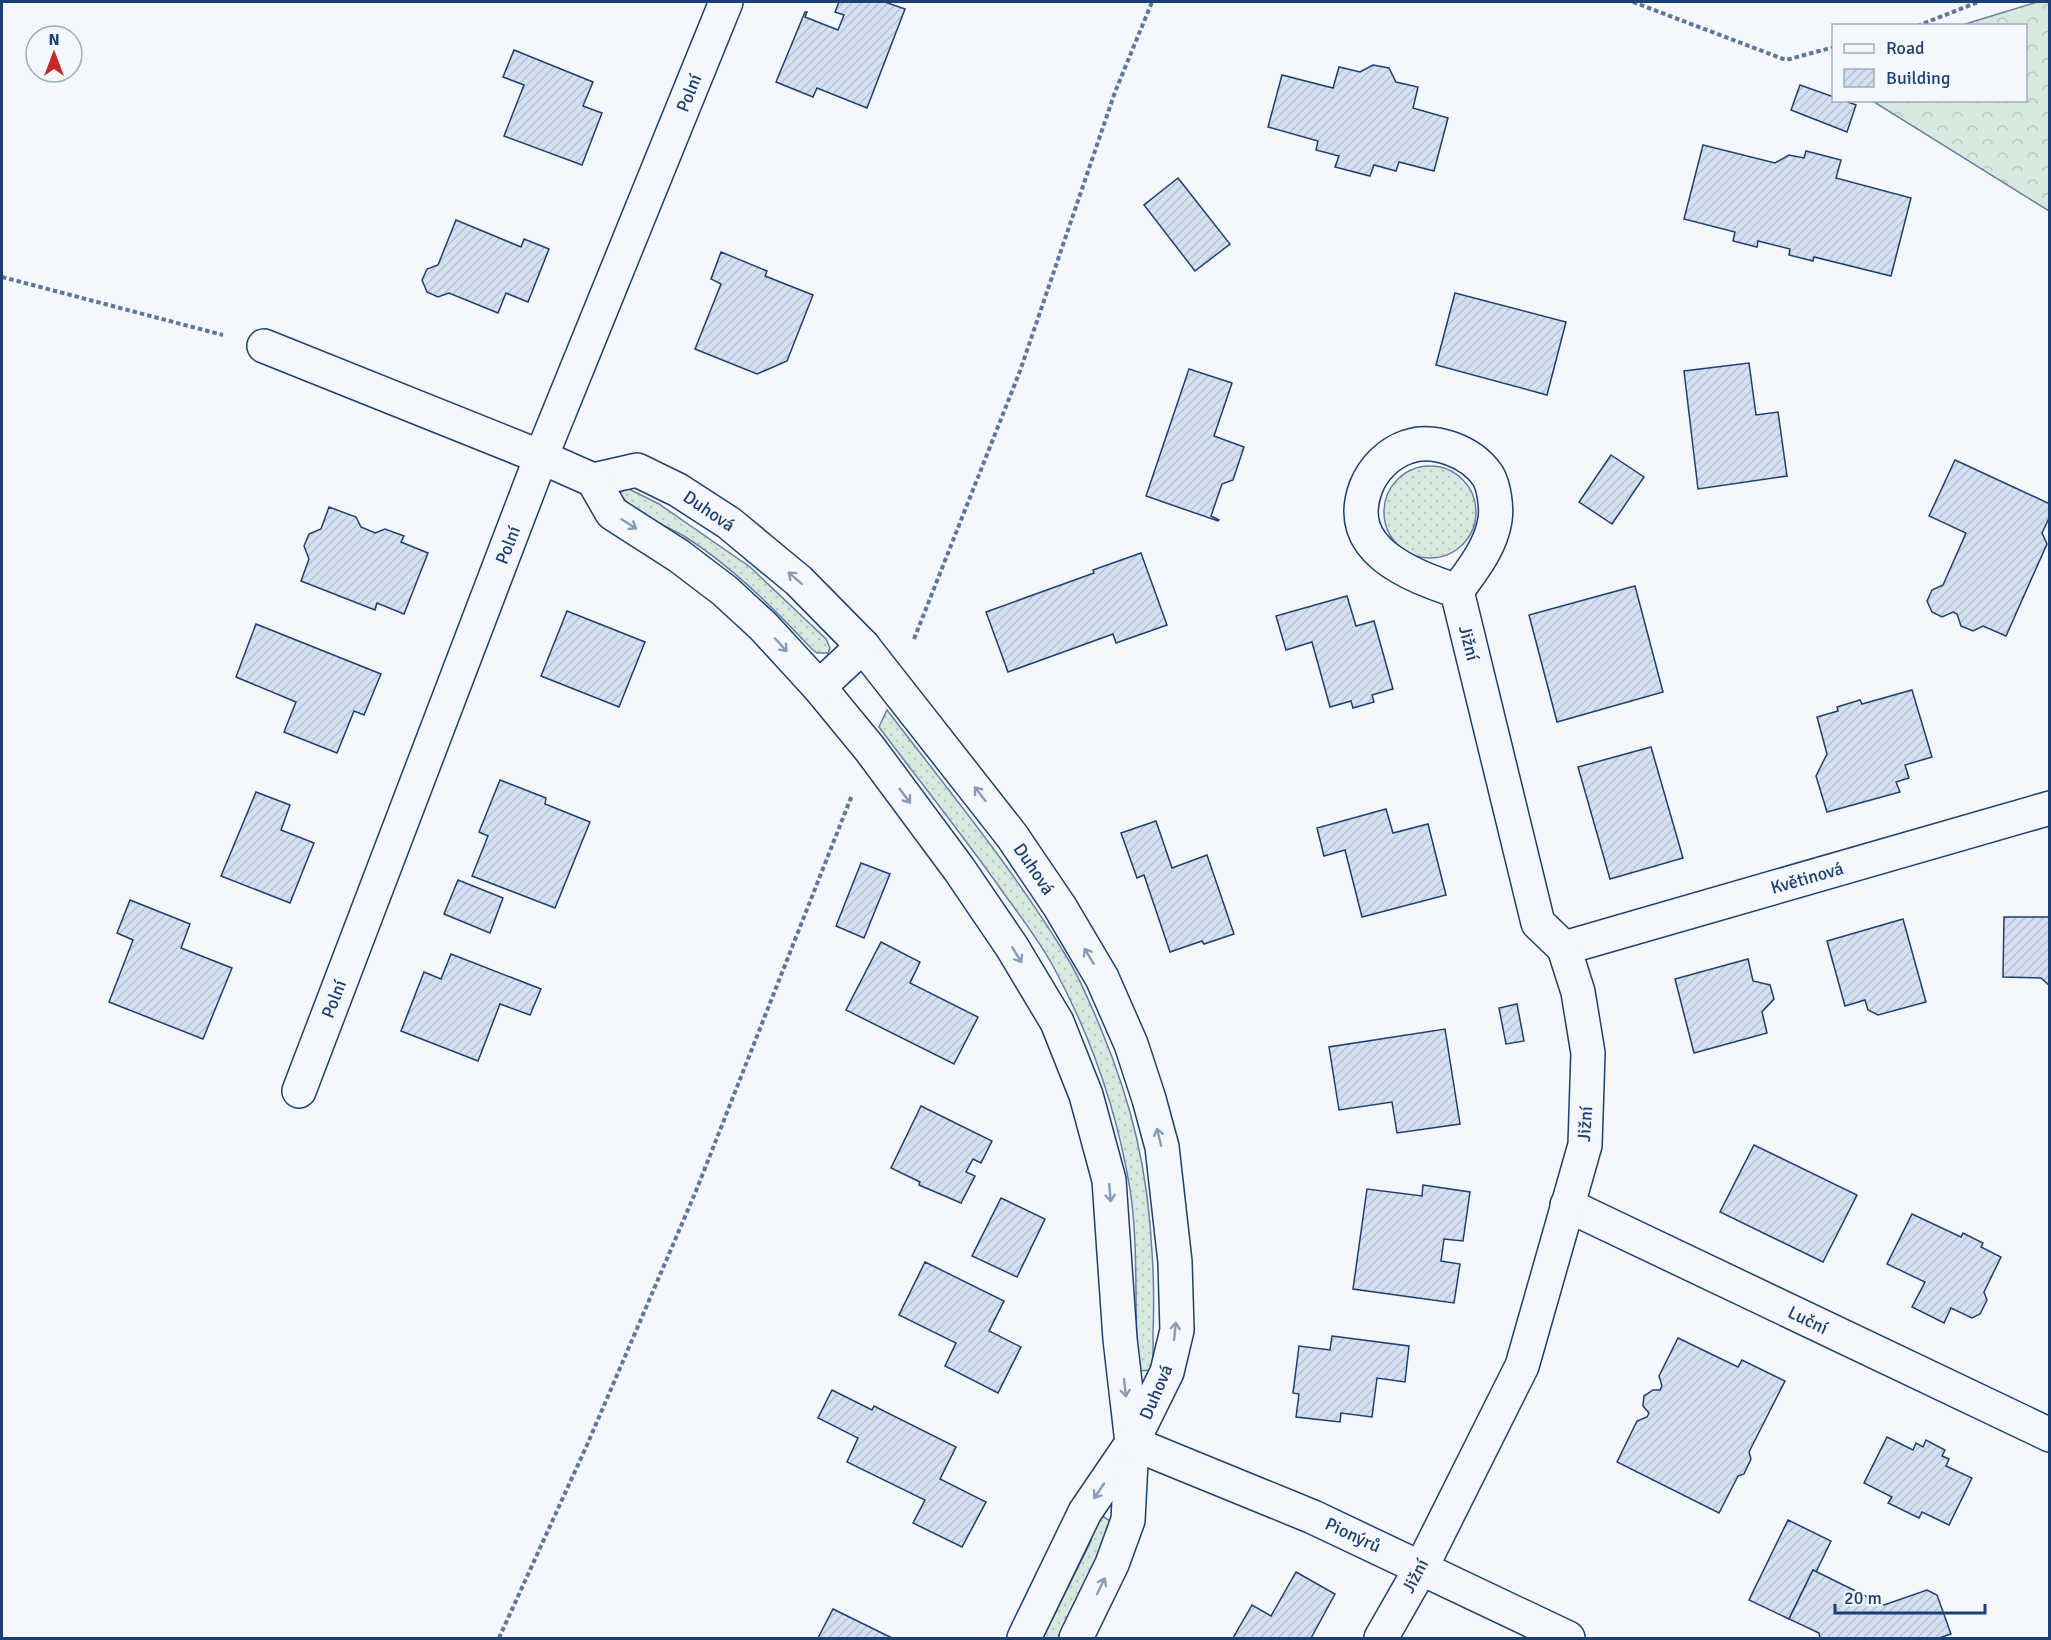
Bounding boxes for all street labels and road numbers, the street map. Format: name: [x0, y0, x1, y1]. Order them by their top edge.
street label: Polní: [671, 71, 707, 115]
street label: Duhová: [679, 486, 739, 536]
street label: Polní: [491, 523, 525, 567]
street label: Jižní: [1454, 623, 1484, 663]
street label: Duhová: [1009, 839, 1059, 899]
street label: Květinová: [1768, 857, 1846, 899]
street label: Polní: [317, 977, 351, 1021]
street label: Jižní: [1573, 1105, 1597, 1143]
street label: Luční: [1784, 1301, 1832, 1339]
street label: Duhová: [1135, 1361, 1177, 1423]
street label: Pionýrů: [1322, 1513, 1384, 1557]
street label: Jižní: [1397, 1555, 1433, 1597]

